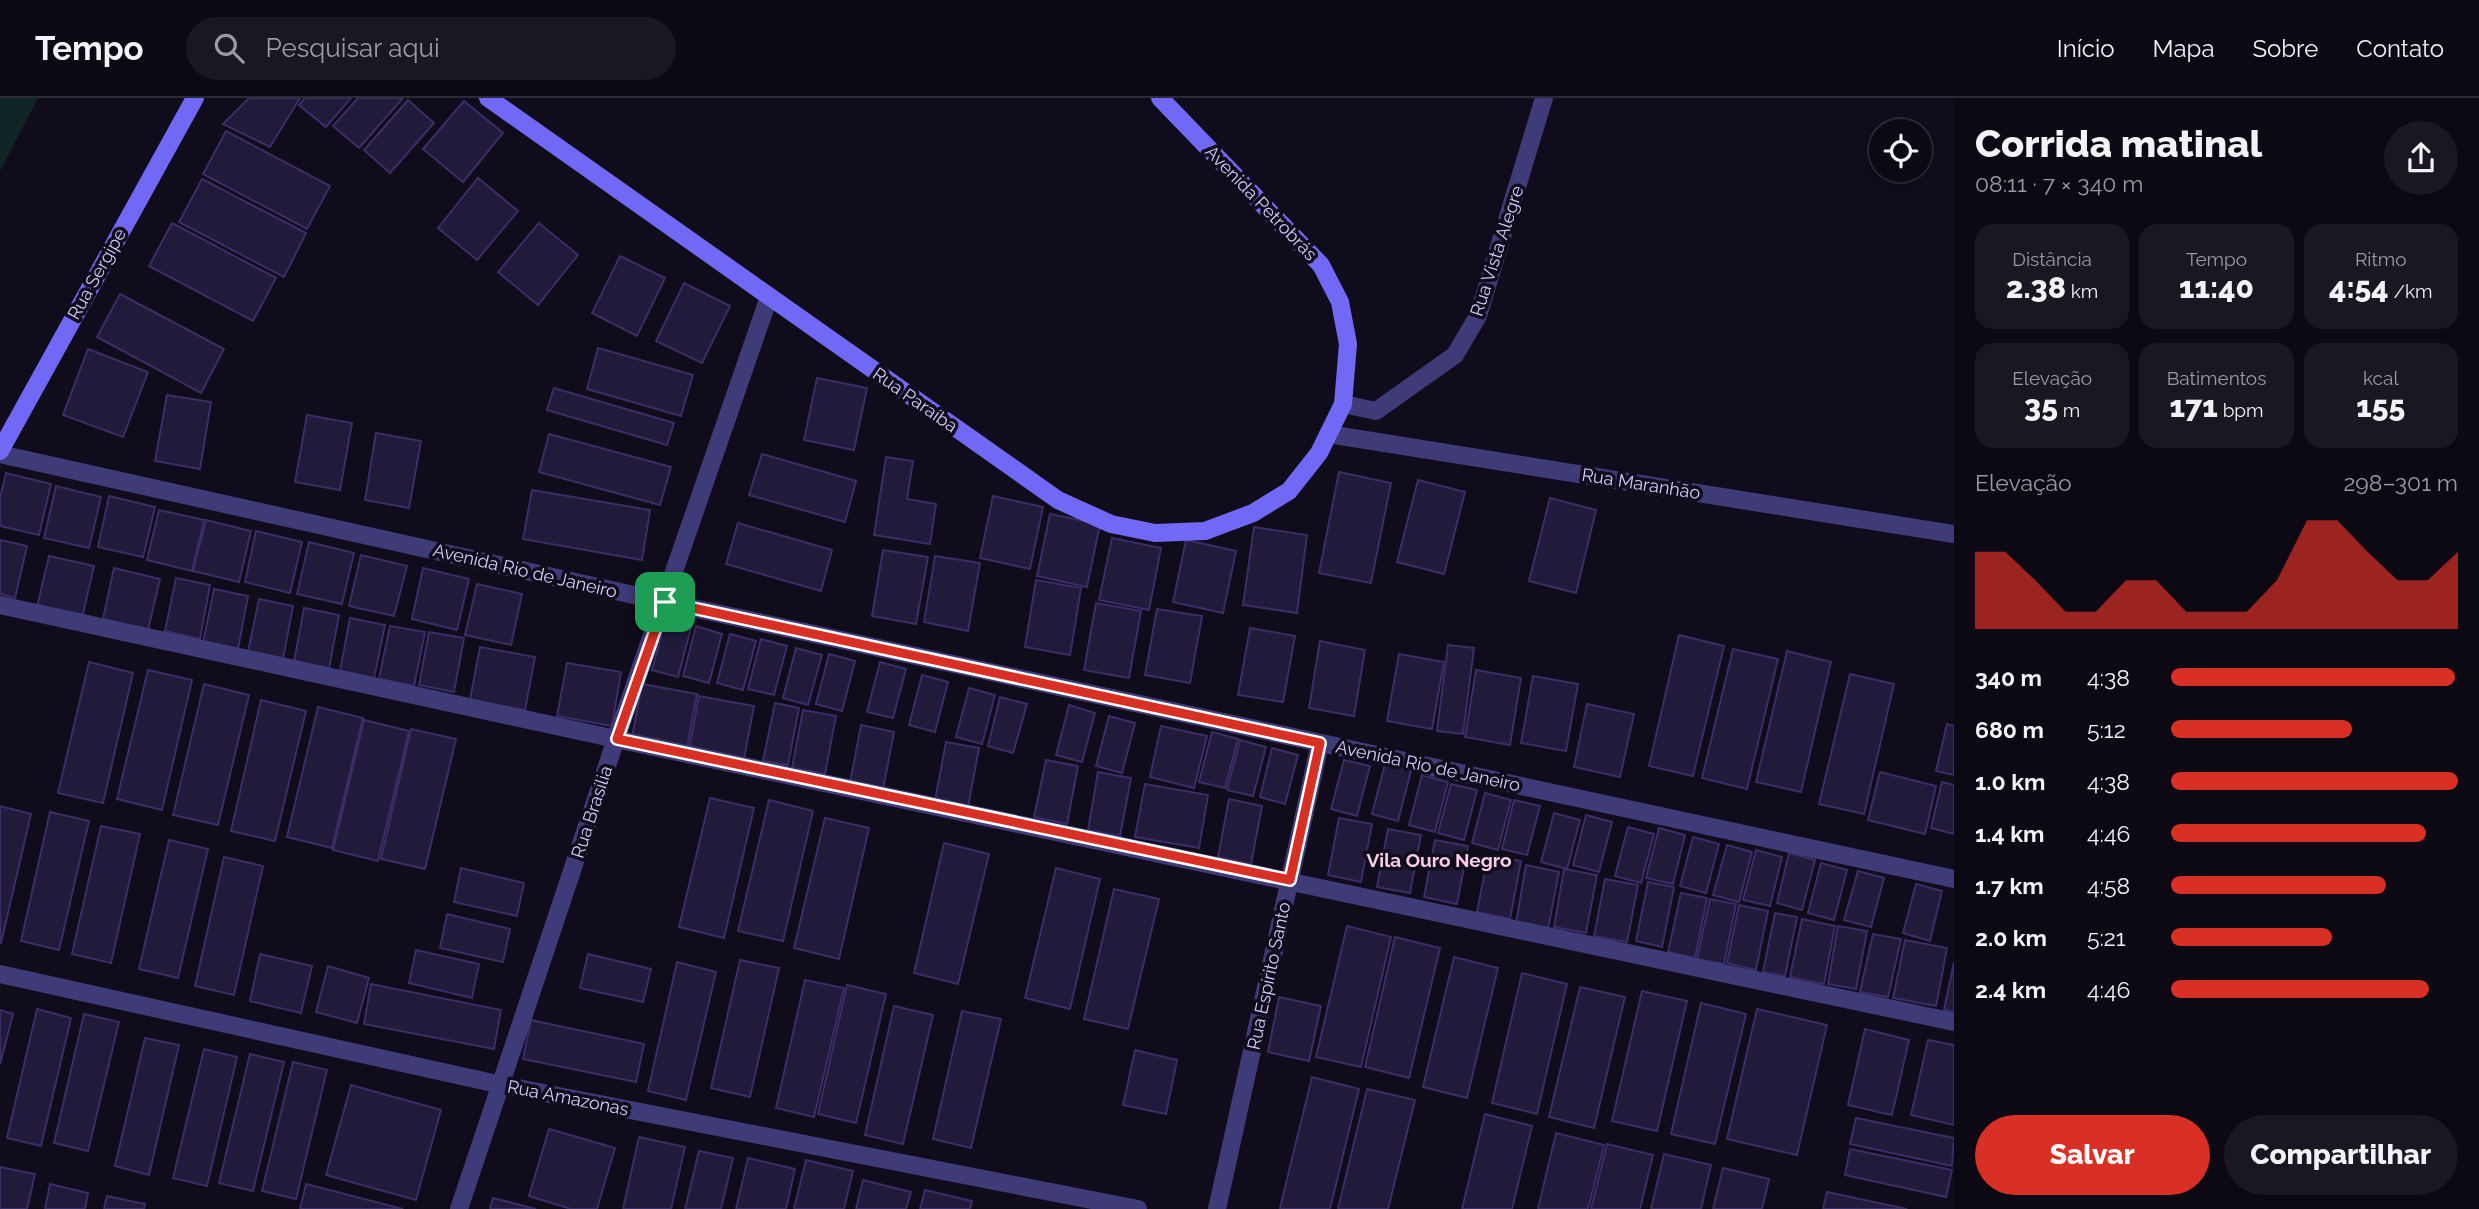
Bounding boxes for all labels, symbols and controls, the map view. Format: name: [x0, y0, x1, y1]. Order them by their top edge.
search box: [186, 17, 676, 80]
text: Tempo: [35, 29, 144, 68]
icon: search: [210, 29, 248, 67]
text: Pesquisar aqui: [266, 33, 440, 63]
text: Início: [2057, 34, 2115, 63]
text: Mapa: [2153, 34, 2214, 63]
text: Sobre: [2252, 34, 2318, 63]
text: Contato: [2356, 34, 2444, 63]
map controls: [1869, 119, 1932, 182]
button: locate: [1869, 119, 1932, 182]
text: Corrida matinal: [1975, 121, 2262, 166]
button: share: [2384, 121, 2458, 195]
street label: Avenida Petrobrás: [1201, 141, 1322, 265]
text: 08:11 · 7 × 340 m: [1975, 170, 2143, 197]
street label: Rua Vista Alegre: [1466, 182, 1528, 319]
street label: Rua Sergipe: [63, 224, 130, 323]
text: Distância: [2012, 248, 2092, 270]
text: Tempo: [2186, 248, 2247, 270]
text: Ritmo: [2355, 248, 2407, 270]
text: 2.38: [2006, 270, 2066, 305]
text: 11:40: [2179, 270, 2254, 305]
text: 4:54: [2329, 270, 2389, 305]
text: km: [2066, 280, 2098, 302]
text: /km: [2389, 280, 2433, 302]
street label: Rua Paraíba: [869, 363, 962, 436]
text: Elevação: [2012, 367, 2092, 389]
text: Batimentos: [2167, 367, 2266, 389]
text: kcal: [2363, 367, 2399, 389]
text: 35: [2024, 389, 2058, 424]
text: 171: [2169, 389, 2218, 424]
text: 155: [2356, 389, 2405, 424]
text: m: [2058, 399, 2080, 421]
text: bpm: [2218, 399, 2264, 421]
street label: Rua Maranhão: [1580, 464, 1702, 503]
text: Elevação: [1975, 469, 2072, 496]
text: 298–301 m: [2343, 469, 2458, 496]
street label: Avenida Rio de Janeiro: [431, 539, 619, 602]
pin: [635, 572, 695, 632]
icon: arrive: [646, 583, 684, 621]
text: 340 m: [1975, 664, 2042, 691]
text: 4:38: [2087, 664, 2130, 691]
text: 680 m: [1975, 716, 2044, 743]
text: 5:12: [2087, 716, 2126, 743]
street label: Avenida Rio de Janeiro: [1334, 736, 1523, 795]
street label: Rua Brasília: [567, 763, 616, 861]
text: 1.0 km: [1975, 768, 2045, 795]
text: 4:38: [2087, 768, 2130, 795]
text: 1.4 km: [1975, 820, 2044, 847]
text: 4:46: [2087, 820, 2130, 847]
district label: Vila Ouro Negro: [1366, 849, 1512, 871]
text: 1.7 km: [1975, 872, 2044, 899]
text: 4:58: [2087, 872, 2130, 899]
street label: Rua Espírito Santo: [1243, 900, 1294, 1052]
text: 2.0 km: [1975, 924, 2047, 951]
text: 5:21: [2087, 924, 2126, 951]
text: 2.4 km: [1975, 976, 2046, 1003]
text: 4:46: [2087, 976, 2130, 1003]
street label: Rua Amazonas: [506, 1075, 631, 1120]
button: Salvar: [1975, 1115, 2210, 1195]
button: Compartilhar: [2224, 1115, 2458, 1195]

